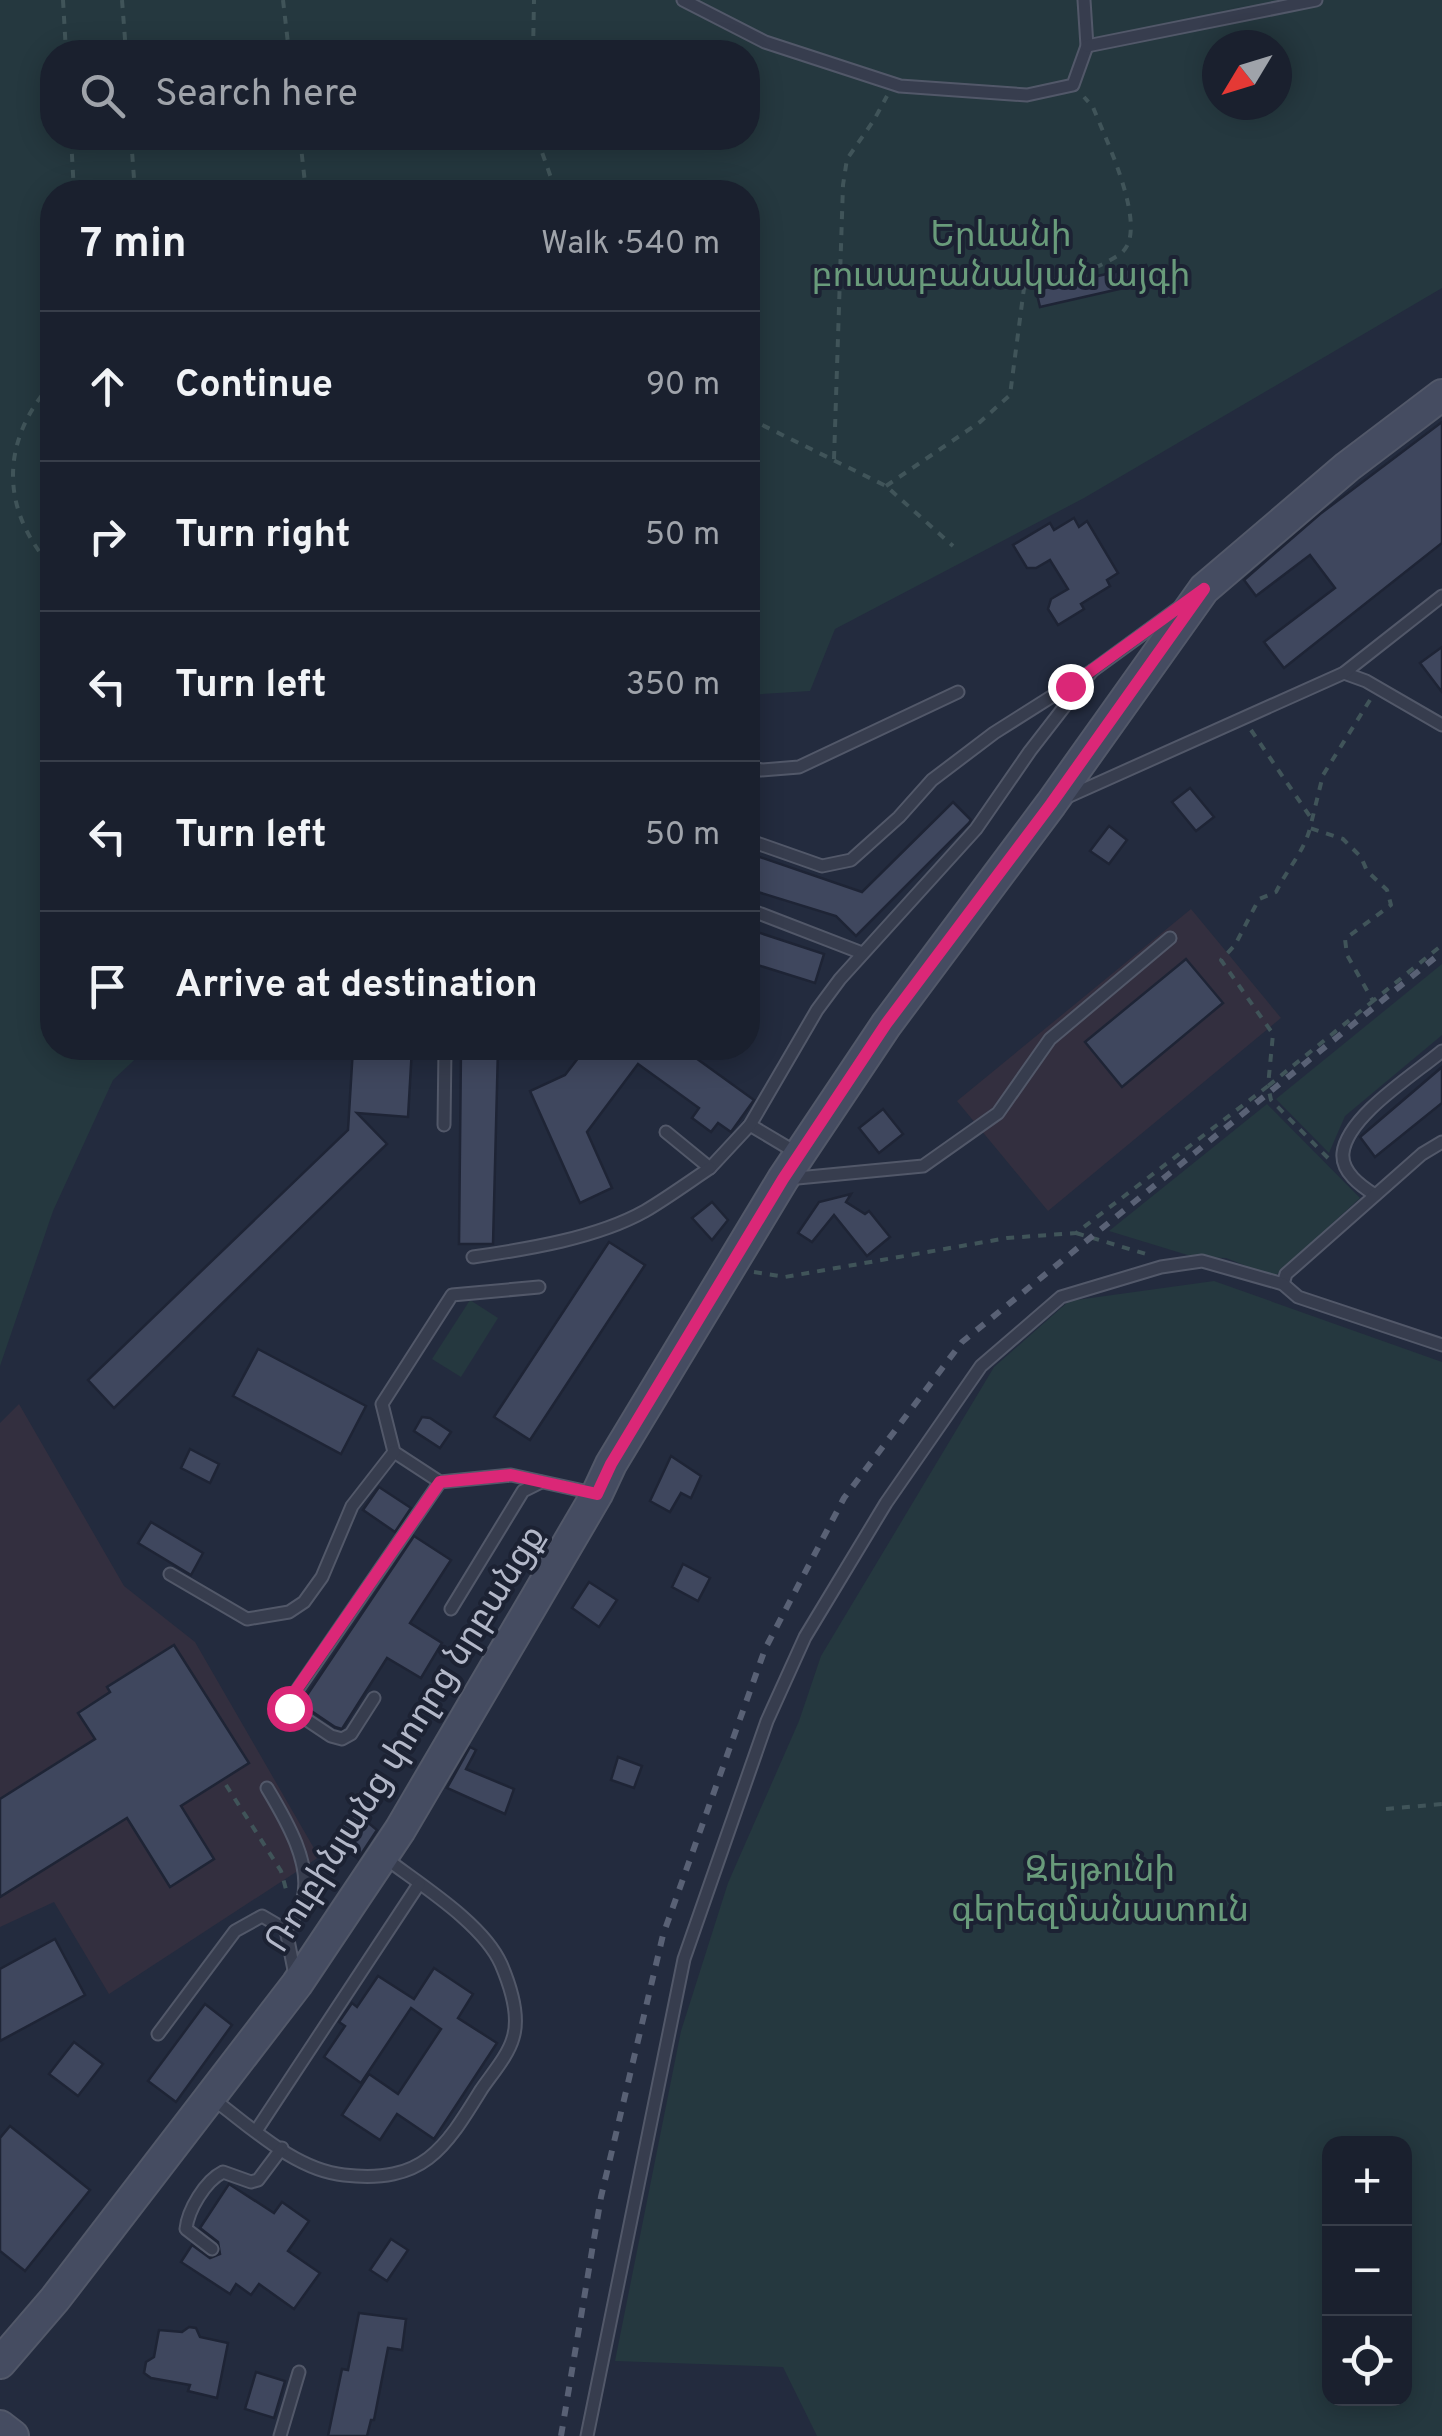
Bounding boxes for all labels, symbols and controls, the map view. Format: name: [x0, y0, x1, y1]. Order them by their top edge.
north arrow: [1202, 30, 1292, 120]
search box: [40, 40, 760, 150]
icon: search: [75, 68, 130, 123]
text: Search here: [155, 71, 358, 120]
park label: Երևանի բուսաբանական այգի: [812, 215, 1190, 299]
text: 7 min: [80, 219, 187, 272]
text: Walk · 540 m: [541, 225, 720, 265]
icon: ahead: [80, 359, 135, 414]
text: Continue: [175, 362, 333, 411]
text: 90 m: [646, 366, 720, 406]
icon: right: [80, 509, 135, 564]
text: Turn right: [175, 512, 350, 561]
text: 50 m: [645, 516, 720, 556]
icon: left: [80, 659, 135, 714]
text: Turn left: [175, 662, 327, 711]
route end: [1048, 664, 1094, 710]
text: 350 m: [626, 666, 720, 706]
icon: left: [80, 809, 135, 864]
text: Turn left: [175, 812, 327, 861]
text: 50 m: [645, 816, 720, 856]
icon: arrive: [80, 959, 135, 1014]
text: Arrive at destination: [175, 962, 538, 1011]
street label: Ռուբինյանց փողոց նրբանցք: [257, 1518, 557, 1961]
route start: [267, 1686, 313, 1732]
park label: Զեյթունի գերեզմանատուն: [951, 1850, 1249, 1934]
map controls: [1322, 2136, 1412, 2406]
button: +: [1322, 2136, 1412, 2226]
button: −: [1322, 2226, 1412, 2316]
button: locate: [1322, 2316, 1412, 2406]

